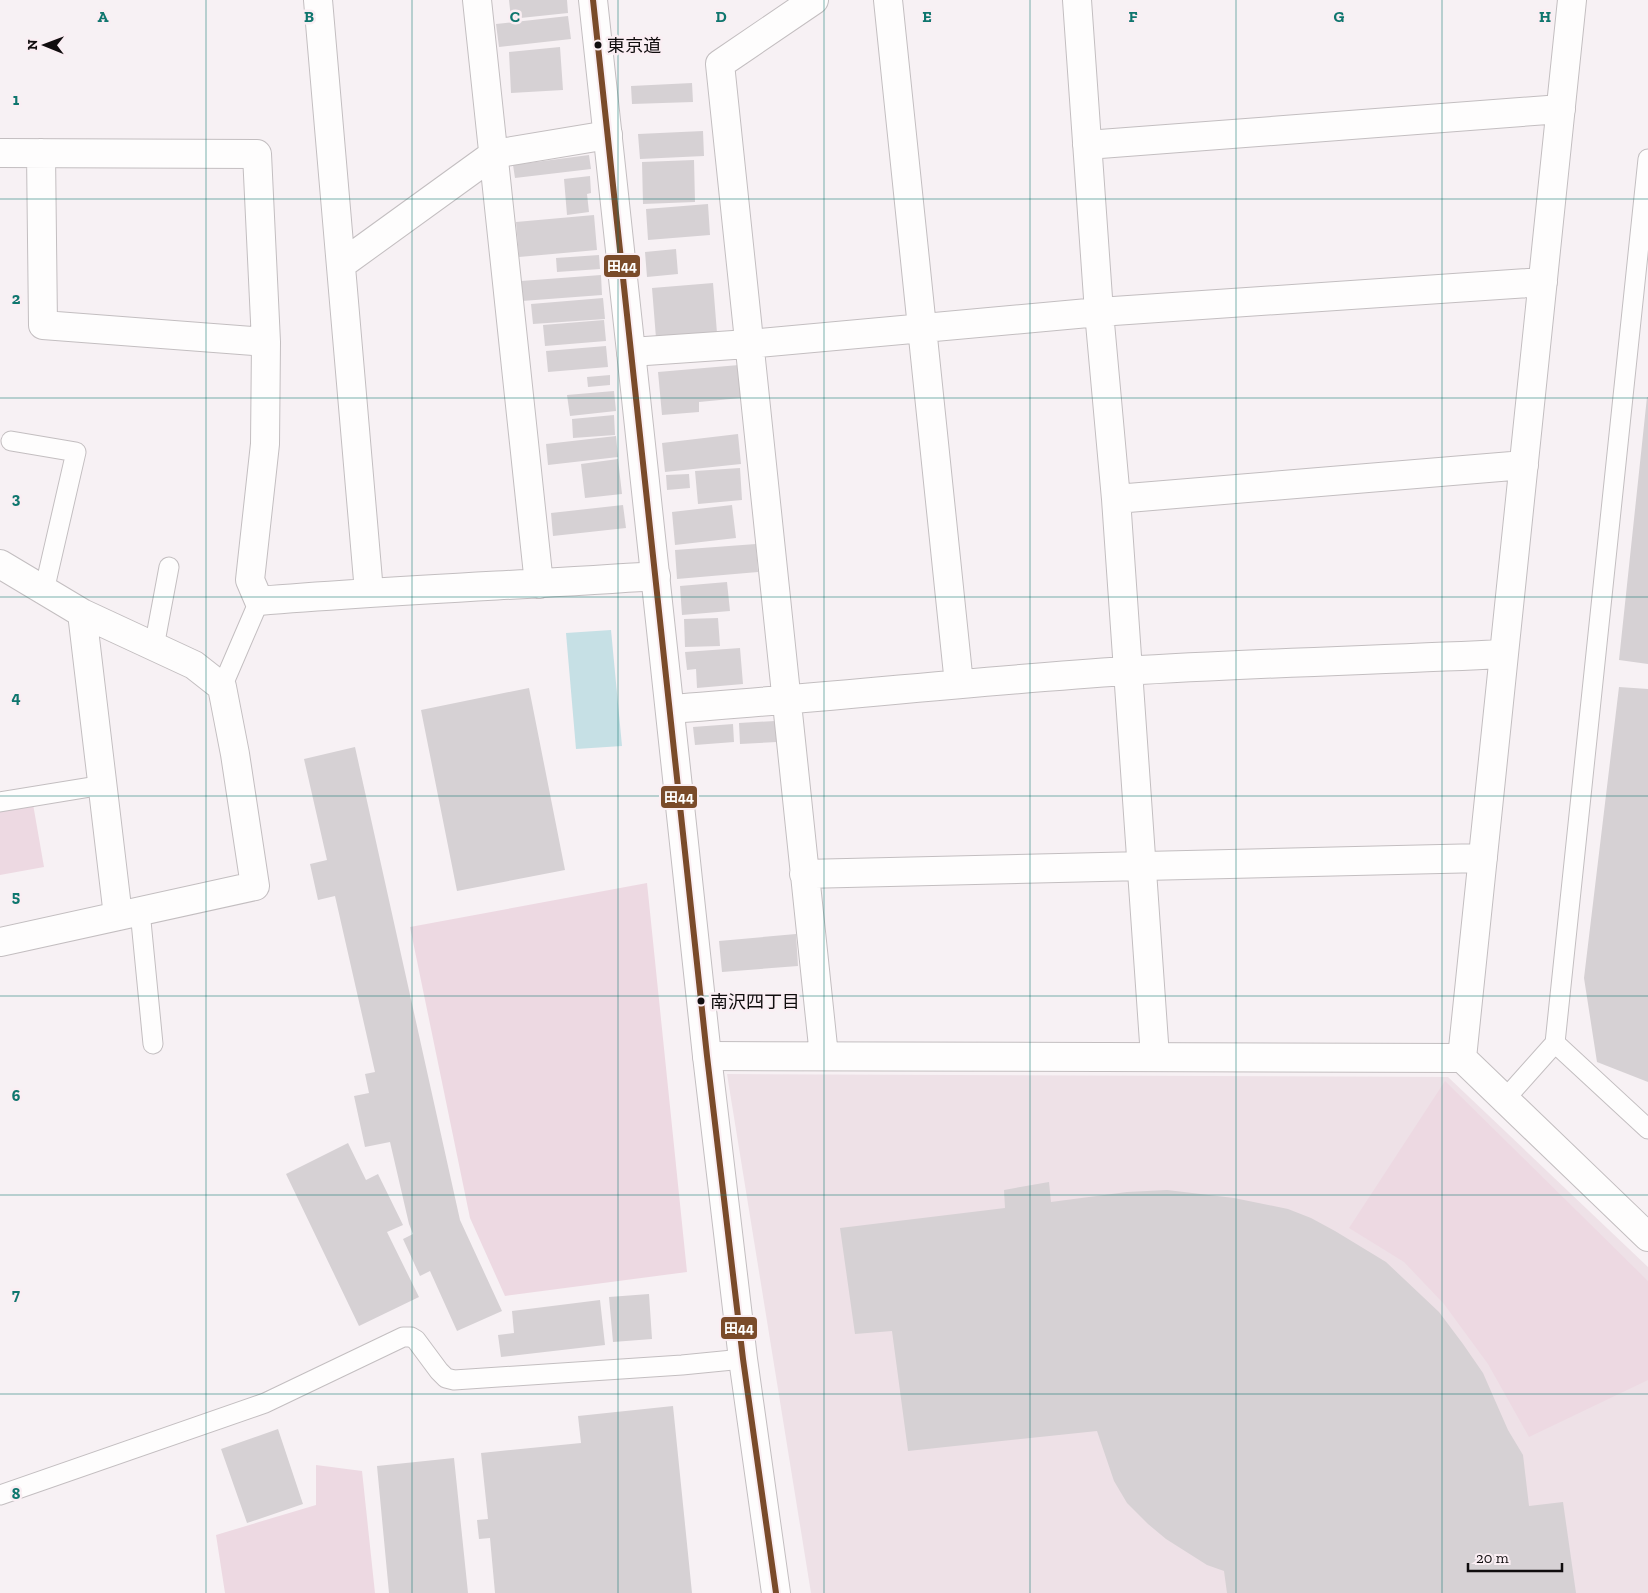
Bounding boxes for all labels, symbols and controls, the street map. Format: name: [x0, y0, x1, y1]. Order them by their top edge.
text: A: [98, 7, 109, 26]
text: B: [304, 7, 314, 26]
text: C: [510, 7, 520, 26]
text: D: [715, 7, 727, 26]
text: E: [922, 7, 932, 26]
text: F: [1128, 7, 1138, 26]
text: G: [1334, 7, 1345, 26]
text: H: [1539, 7, 1551, 26]
north arrow: [20, 20, 70, 70]
place label: 東京道: [607, 35, 661, 57]
text: N: [24, 39, 41, 50]
marker: 東京道: [593, 40, 603, 50]
text: 1: [13, 90, 20, 109]
line badge: 田44: [603, 254, 641, 278]
text: 田44: [607, 258, 637, 275]
text: 2: [12, 289, 21, 308]
text: 3: [12, 489, 21, 508]
text: 4: [11, 688, 21, 707]
line badge: 田44: [660, 785, 698, 809]
text: 田44: [664, 789, 694, 806]
text: 5: [12, 887, 20, 906]
place label: 南沢四丁目: [710, 991, 800, 1013]
marker: 南沢四丁目: [696, 996, 706, 1006]
text: 6: [12, 1086, 21, 1105]
text: 7: [12, 1285, 20, 1304]
line badge: 田44: [720, 1316, 758, 1340]
text: 田44: [724, 1320, 754, 1337]
text: 8: [12, 1484, 21, 1503]
scale bar: [1468, 1540, 1562, 1572]
text: 20 m: [1476, 1549, 1509, 1567]

